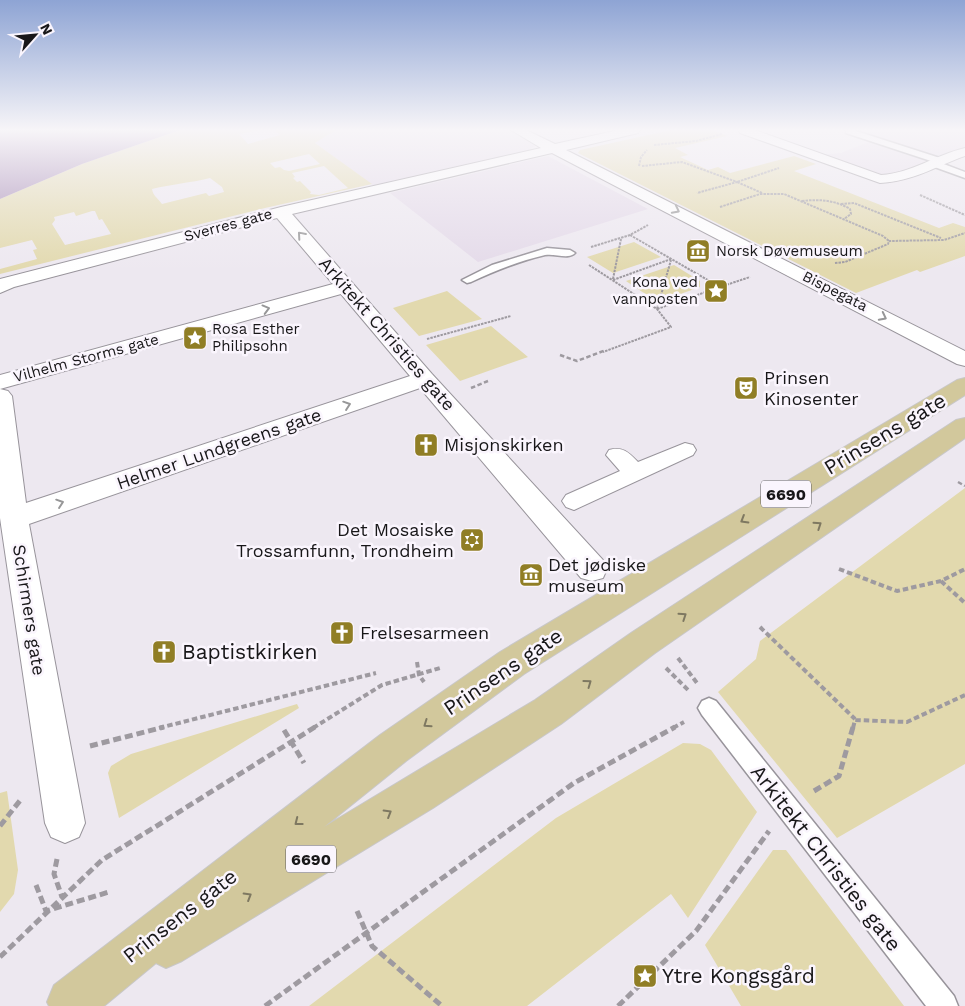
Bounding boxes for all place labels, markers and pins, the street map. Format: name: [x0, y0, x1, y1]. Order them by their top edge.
museum icon: Norsk Døvemuseum: [685, 238, 711, 264]
place label: Norsk Døvemuseum: [716, 242, 863, 260]
place label: Kona ved vannposten: [613, 273, 698, 308]
place icon: Kona ved vannposten: [703, 278, 729, 304]
place label: Rosa Esther Philipsohn: [212, 320, 300, 355]
place icon: Rosa Esther Philipsohn: [182, 325, 208, 351]
place label: Prinsen Kinosenter: [764, 367, 859, 409]
theatre icon: Prinsen Kinosenter: [733, 375, 759, 401]
church icon: Misjonskirken: [413, 432, 439, 458]
place label: Misjonskirken: [444, 434, 564, 455]
place label: Det Mosaiske Trossamfunn, Trondheim: [236, 519, 454, 561]
synagogue icon: Det Mosaiske Trossamfunn, Trondheim: [459, 527, 485, 553]
place label: Det jødiske museum: [548, 554, 646, 596]
museum icon: Det jødiske museum: [518, 562, 544, 588]
church icon: Frelsesarmeen: [329, 620, 355, 646]
place label: Frelsesarmeen: [360, 622, 489, 643]
church icon: Baptistkirken: [151, 639, 177, 665]
place label: Baptistkirken: [182, 639, 318, 664]
place icon: Ytre Kongsgård: [632, 963, 658, 989]
place label: Ytre Kongsgård: [662, 963, 815, 988]

